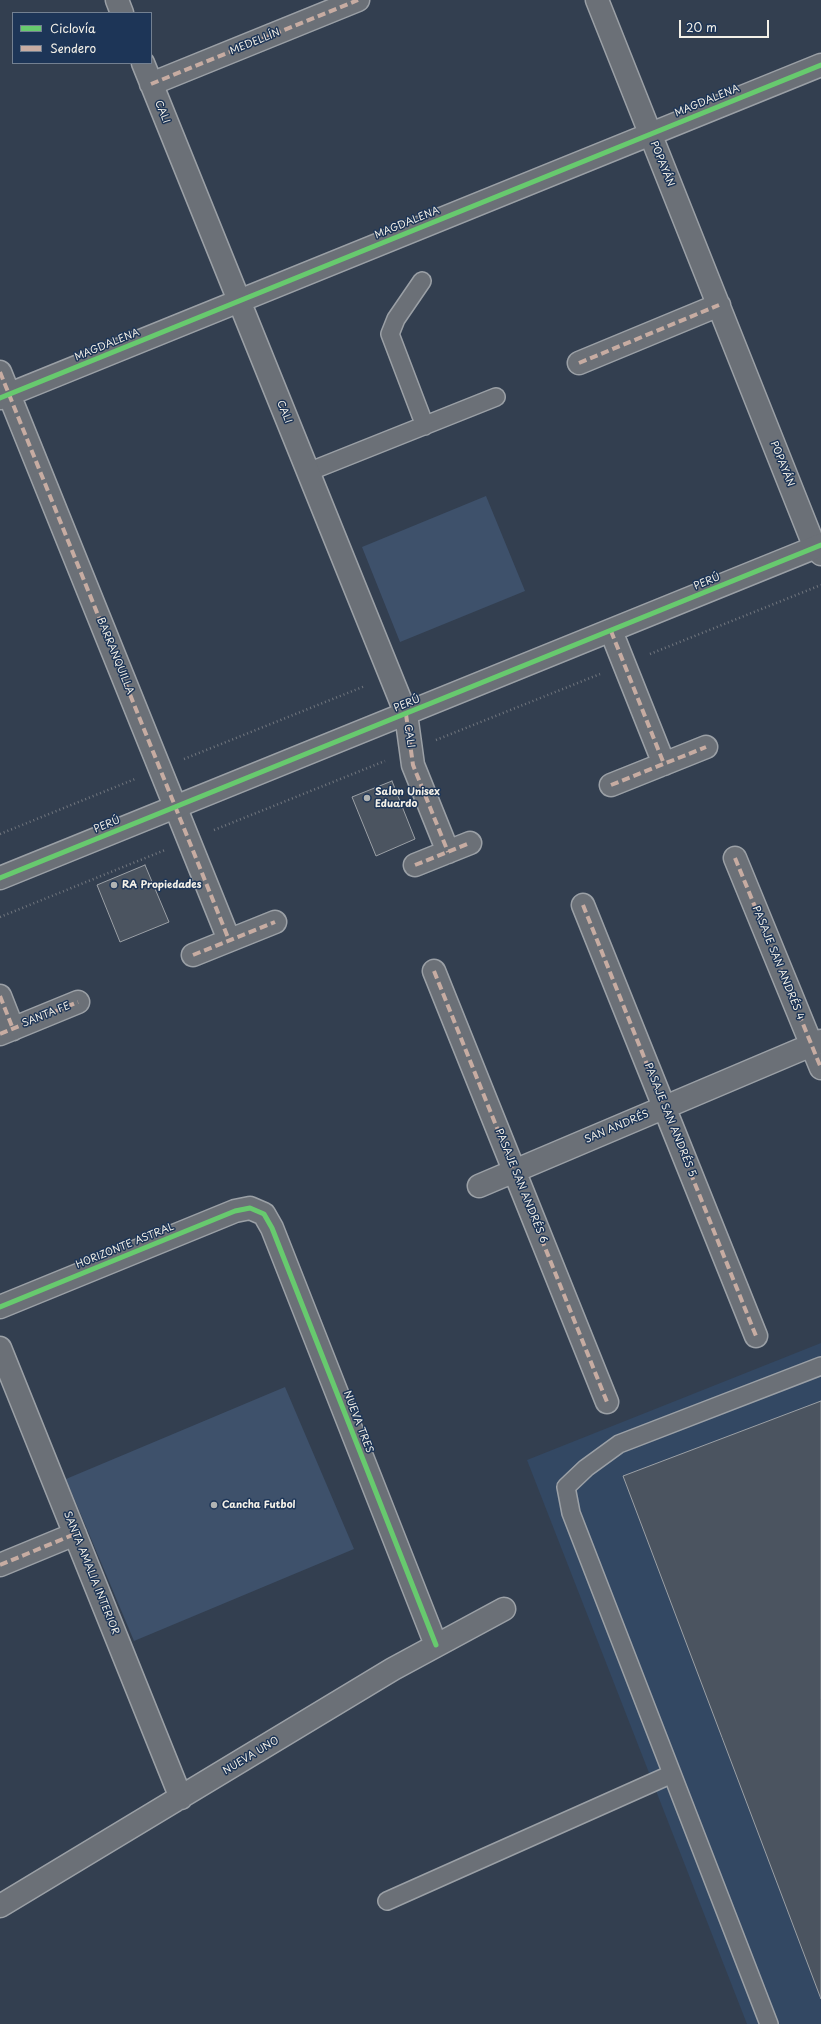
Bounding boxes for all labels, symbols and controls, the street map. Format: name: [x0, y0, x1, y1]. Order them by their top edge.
legend: [12, 12, 152, 64]
scale bar: [681, 12, 771, 38]
text: 20 m: [686, 18, 717, 36]
text: Ciclovía: [50, 19, 96, 37]
street label: MEDELLÍN: [228, 27, 282, 57]
text: Sendero: [50, 39, 96, 57]
street label: MAGDALENA: [673, 83, 741, 119]
street label: CALI: [152, 99, 172, 125]
street label: POPAYÁN: [647, 139, 677, 189]
street label: MAGDALENA: [373, 205, 441, 241]
street label: MAGDALENA: [73, 327, 141, 363]
street label: CALI: [274, 399, 294, 425]
street label: POPAYÁN: [767, 439, 797, 489]
street label: PERÚ: [692, 571, 722, 593]
street label: BARRANQUILLA: [94, 616, 136, 696]
street label: PERÚ: [392, 693, 422, 715]
street label: CALI: [401, 723, 417, 749]
place label: Salon Unisex Eduardo: [375, 786, 440, 810]
marker: Salon Unisex Eduardo: [362, 793, 372, 803]
street label: PERÚ: [92, 814, 122, 836]
place label: RA Propiedades: [122, 879, 201, 891]
marker: RA Propiedades: [109, 880, 119, 890]
street label: PASAJE SAN ANDRÉS 4: [750, 904, 806, 1022]
street label: SANTA FE: [20, 1000, 72, 1030]
street label: PASAJE SAN ANDRÉS 5: [642, 1061, 698, 1179]
street label: SAN ANDRÉS: [583, 1108, 651, 1146]
street label: PASAJE SAN ANDRÉS 6: [493, 1127, 549, 1245]
street label: HORIZONTE ASTRAL: [74, 1221, 176, 1271]
street label: NUEVA TRES: [341, 1389, 375, 1455]
place label: Cancha Futbol: [222, 1499, 295, 1511]
marker: Cancha Futbol: [209, 1500, 219, 1510]
street label: SANTA AMALIA INTERIOR: [61, 1510, 121, 1636]
street label: NUEVA UNO: [221, 1735, 281, 1777]

